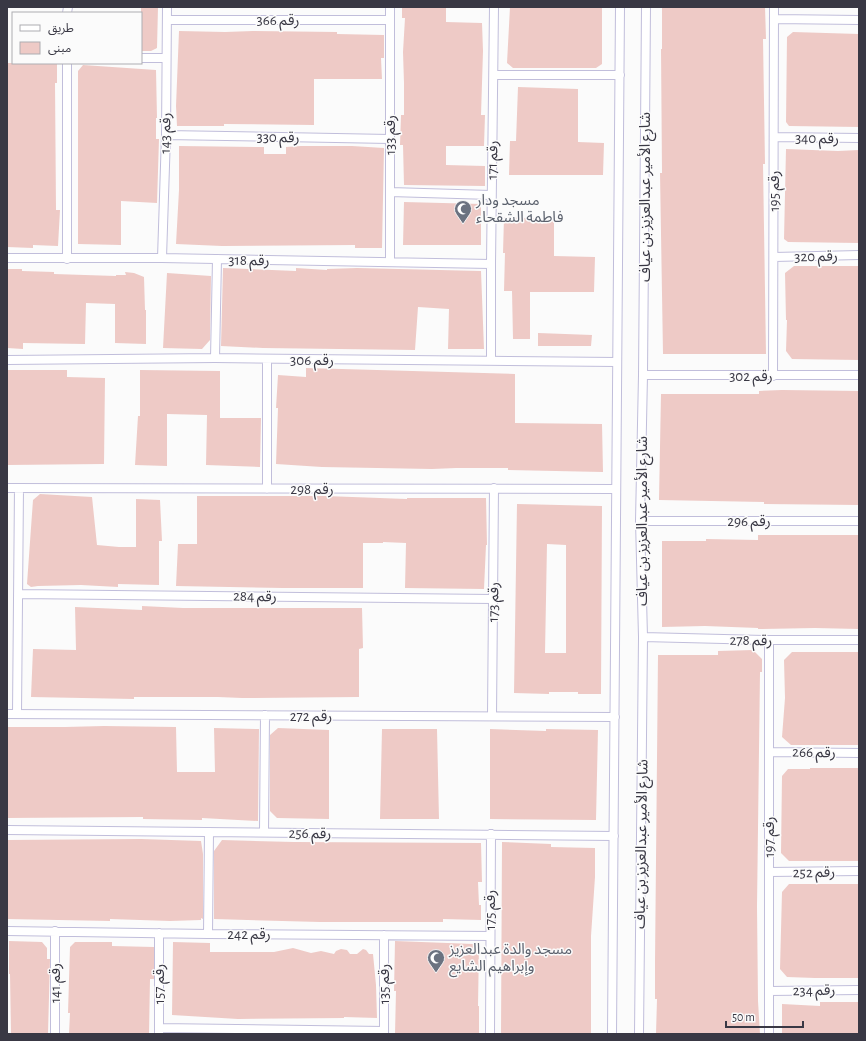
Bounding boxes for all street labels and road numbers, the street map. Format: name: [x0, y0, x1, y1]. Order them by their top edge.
street label: رقم 366: [257, 13, 299, 31]
street label: رقم 143: [158, 112, 176, 154]
street label: شارع الأمير عبدالعزيز بن عياف: [637, 112, 657, 282]
street label: رقم 133: [383, 115, 401, 155]
street label: رقم 330: [256, 130, 300, 148]
street label: رقم 340: [795, 131, 839, 149]
street label: رقم 171: [485, 140, 503, 180]
street label: رقم 195: [767, 170, 785, 212]
street label: رقم 320: [794, 249, 838, 267]
street label: رقم 318: [228, 253, 270, 271]
street label: رقم 306: [290, 353, 334, 371]
street label: رقم 302: [729, 369, 773, 387]
street label: شارع الأمير عبدالعزيز بن عياف: [634, 436, 654, 606]
street label: رقم 298: [290, 482, 334, 500]
street label: رقم 296: [727, 514, 771, 532]
street label: رقم 173: [486, 582, 504, 622]
street label: رقم 284: [233, 589, 277, 607]
street label: رقم 278: [729, 633, 773, 651]
street label: رقم 272: [290, 709, 332, 727]
street label: رقم 266: [792, 745, 836, 763]
street label: شارع الأمير عبدالعزيز بن عياف: [632, 759, 654, 929]
street label: رقم 197: [762, 816, 780, 858]
street label: رقم 256: [288, 826, 332, 844]
street label: رقم 252: [793, 865, 835, 883]
street label: رقم 175: [483, 890, 501, 930]
street label: رقم 242: [227, 927, 271, 945]
street label: رقم 141: [48, 963, 66, 1003]
street label: رقم 157: [152, 964, 170, 1004]
street label: رقم 135: [377, 964, 395, 1004]
street label: رقم 234: [792, 983, 836, 1001]

